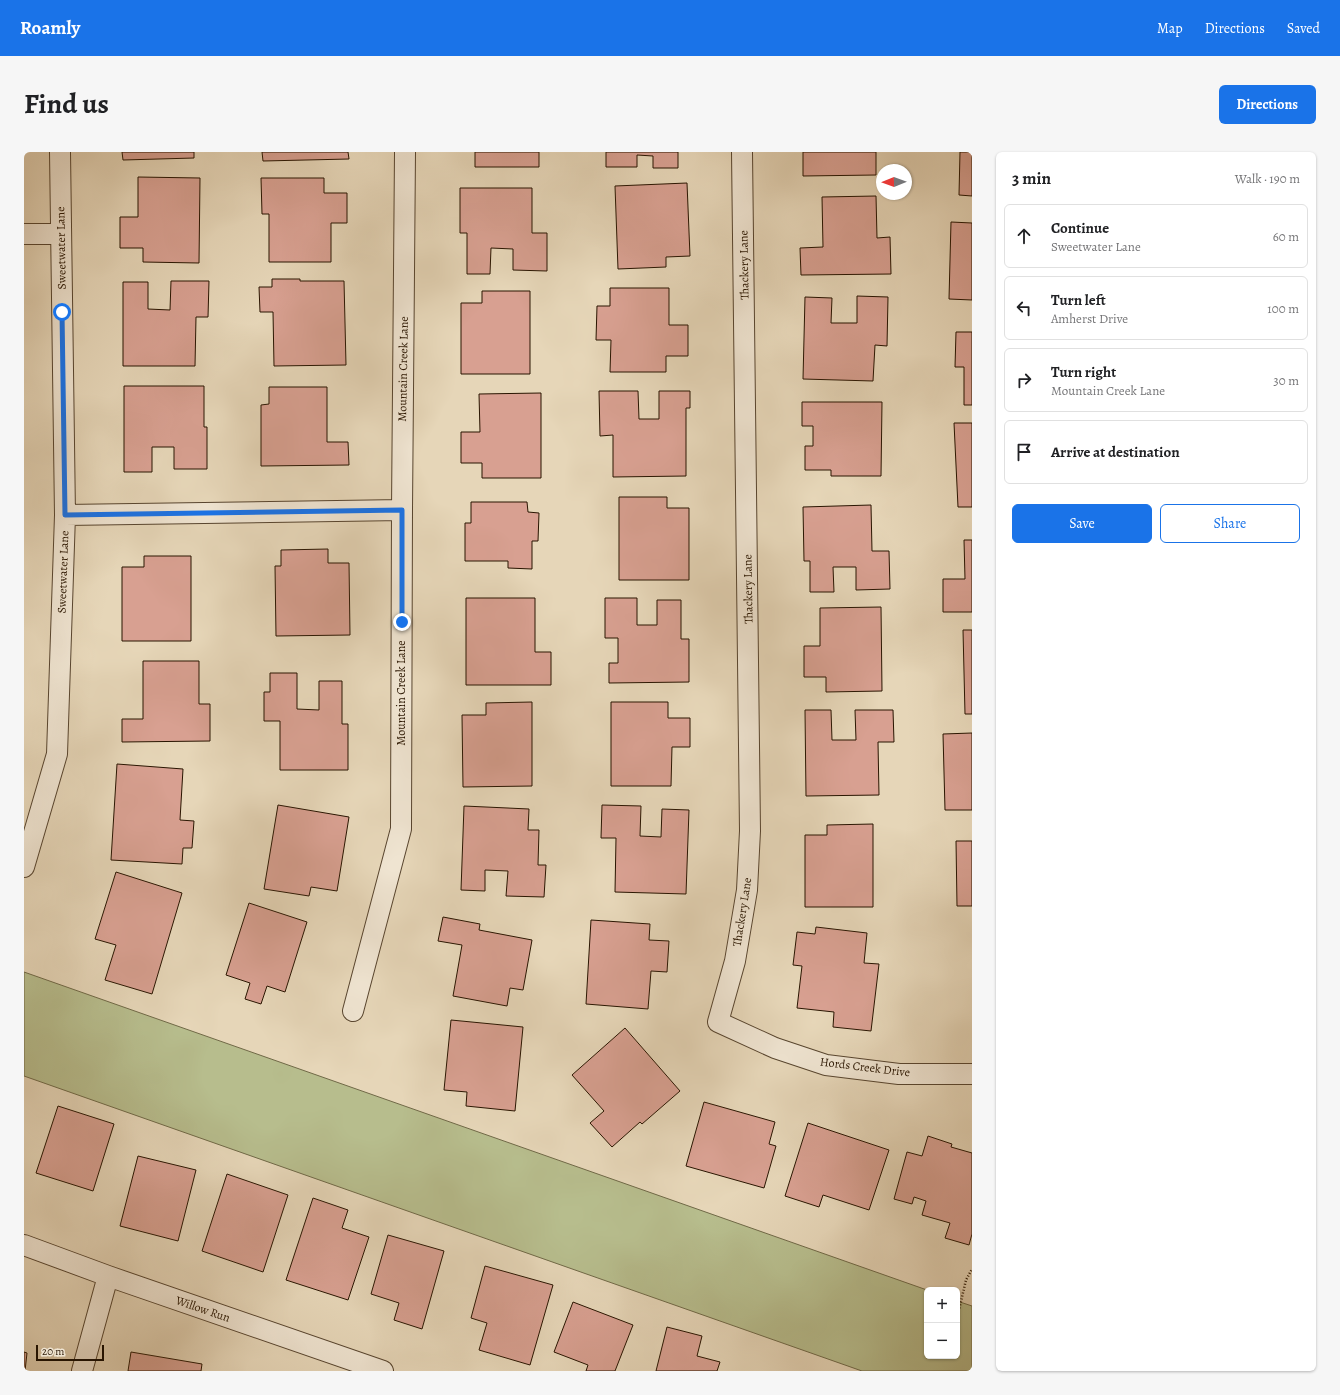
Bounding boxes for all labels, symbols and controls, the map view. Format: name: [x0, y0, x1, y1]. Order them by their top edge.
text: Roamly: [20, 15, 80, 41]
text: Map: [1157, 19, 1183, 38]
text: Directions: [1205, 19, 1265, 38]
text: Saved: [1287, 19, 1320, 38]
text: Find us: [24, 85, 109, 123]
button: Directions: [1219, 85, 1316, 124]
north arrow: [876, 164, 912, 200]
text: 3 min: [1012, 167, 1051, 190]
text: Walk · 190 m: [1235, 170, 1300, 187]
street label: Sweetwater Lane: [52, 206, 70, 290]
text: Continue: [1051, 218, 1109, 238]
icon: ahead: [1013, 225, 1035, 247]
text: 60 m: [1273, 228, 1299, 245]
street label: Thackery Lane: [735, 230, 753, 300]
text: Sweetwater Lane: [1051, 238, 1141, 255]
text: Turn left: [1051, 290, 1106, 310]
icon: left: [1013, 297, 1035, 319]
text: 100 m: [1267, 300, 1299, 317]
route start: [53, 303, 71, 321]
text: Amherst Drive: [1051, 310, 1128, 327]
street label: Mountain Creek Lane: [394, 316, 412, 422]
text: Turn right: [1051, 362, 1116, 382]
icon: right: [1013, 369, 1035, 391]
text: 30 m: [1273, 372, 1299, 389]
text: Mountain Creek Lane: [1051, 382, 1165, 399]
icon: arrive: [1013, 441, 1035, 463]
text: Arrive at destination: [1051, 442, 1180, 462]
button: Save: [1012, 504, 1152, 543]
button: Share: [1160, 504, 1300, 543]
street label: Sweetwater Lane: [54, 530, 72, 614]
street label: Thackery Lane: [739, 554, 757, 624]
route end: [393, 613, 411, 631]
street label: Mountain Creek Lane: [393, 640, 409, 746]
street label: Thackery Lane: [729, 876, 755, 948]
street label: Hords Creek Drive: [819, 1054, 911, 1080]
map controls: [924, 1287, 960, 1359]
button: +: [924, 1287, 960, 1323]
street label: Willow Run: [173, 1292, 233, 1326]
button: −: [924, 1323, 960, 1359]
scale bar: [36, 1343, 104, 1362]
text: 20 m: [42, 1344, 64, 1359]

